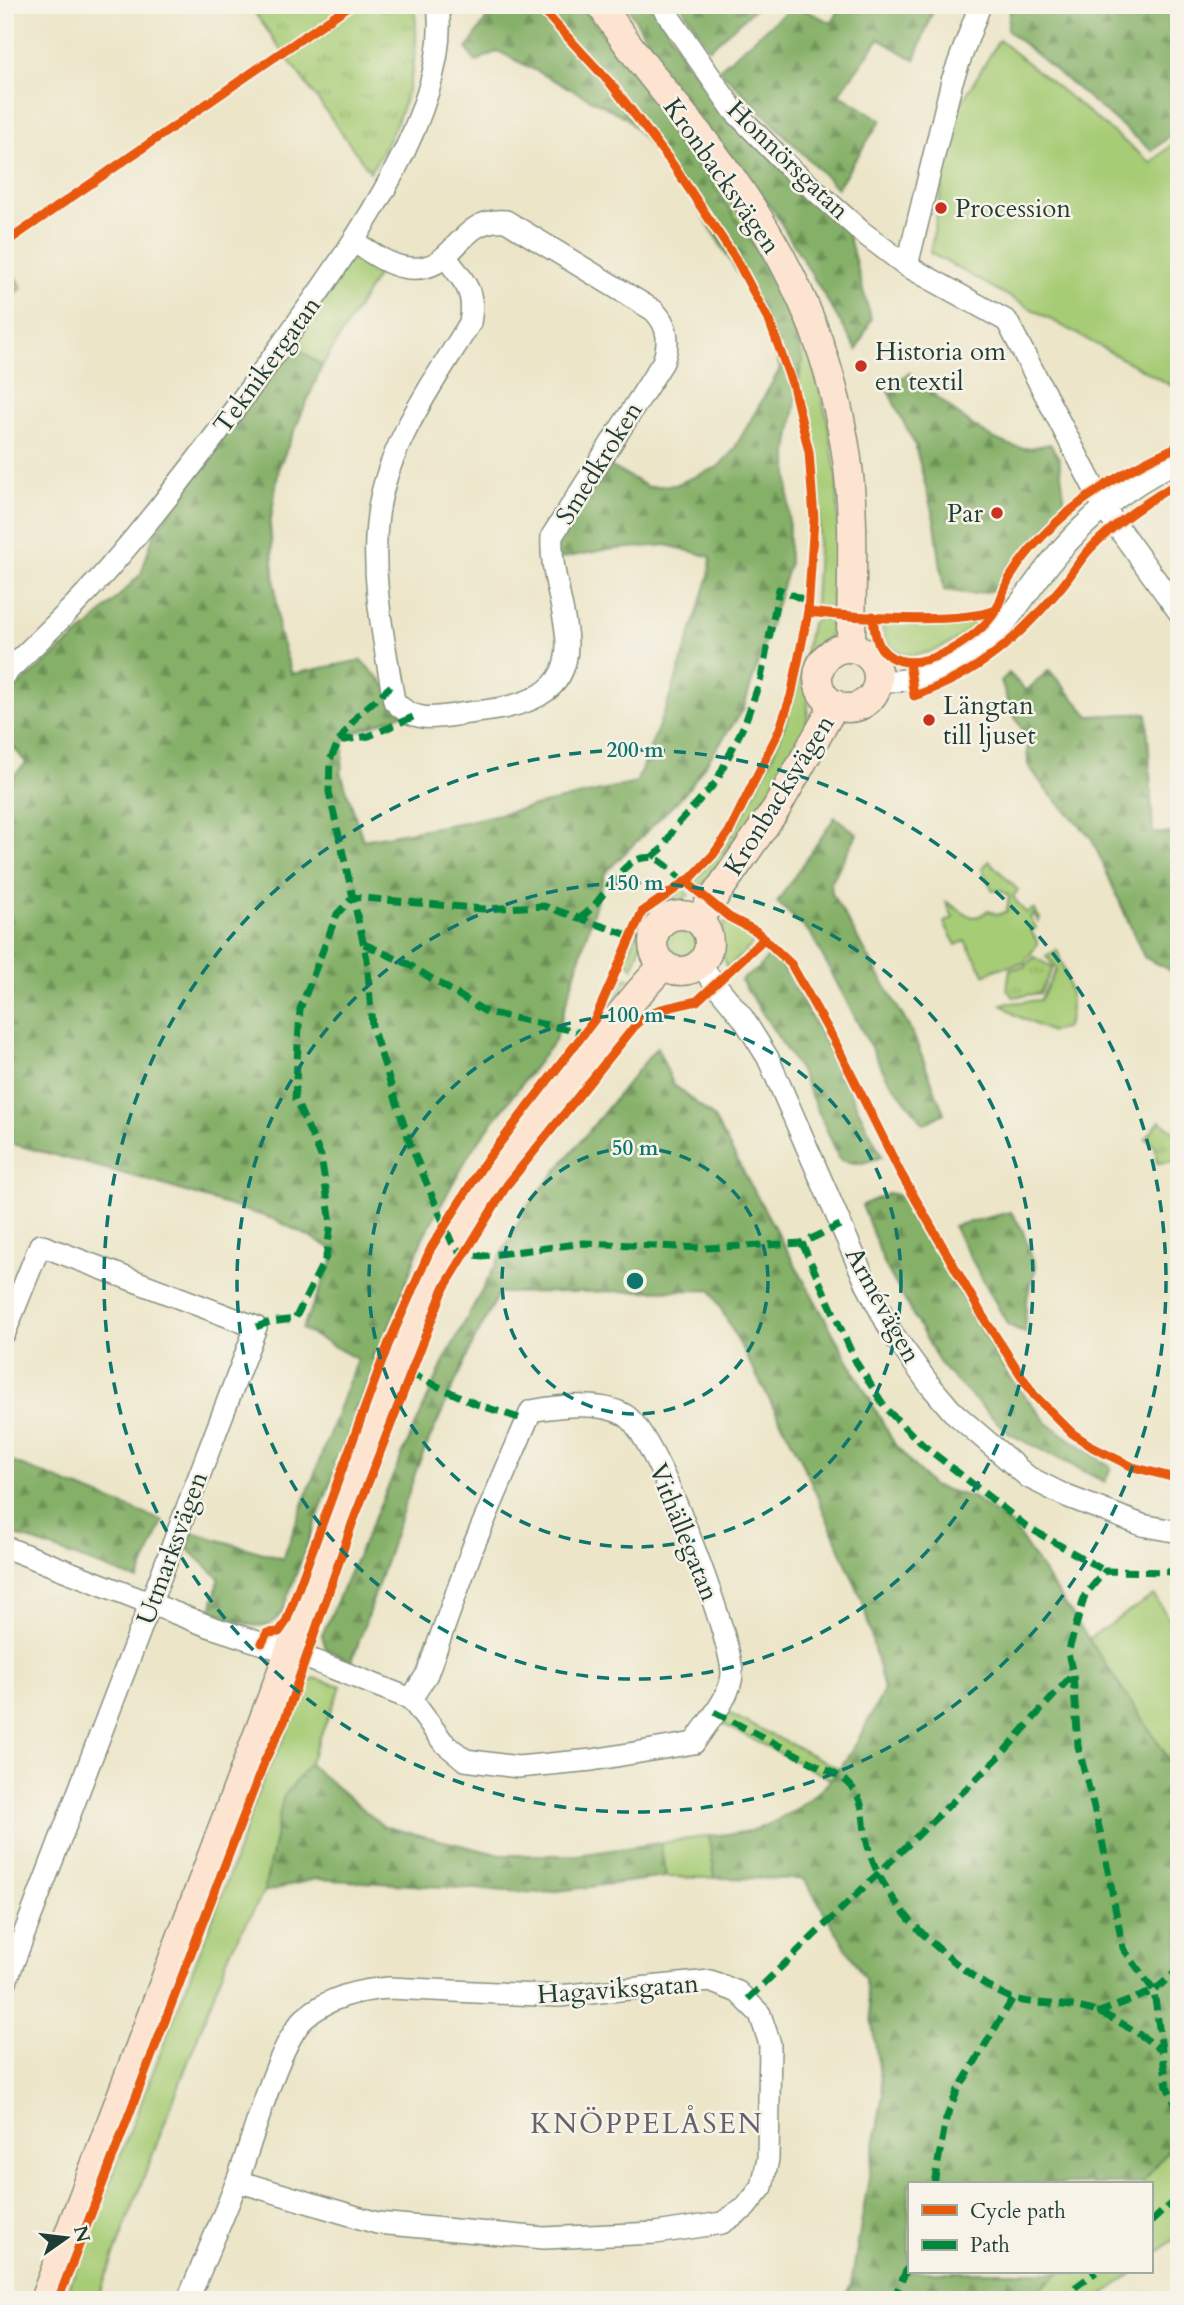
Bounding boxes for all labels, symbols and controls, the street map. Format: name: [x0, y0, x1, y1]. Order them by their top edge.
street label: Kronbacksvägen: [655, 91, 789, 261]
street label: Honnörsgatan: [719, 93, 857, 227]
place label: Procession: [955, 191, 1071, 226]
marker: Procession: [933, 200, 949, 216]
street label: Teknikergatan: [205, 289, 329, 441]
place label: Historia om en textil: [875, 334, 1006, 399]
marker: Historia om en textil: [853, 358, 869, 374]
street label: Smedkroken: [547, 395, 651, 531]
place label: Par: [947, 496, 984, 531]
marker: Par: [989, 505, 1005, 521]
place label: Längtan till ljuset: [943, 688, 1036, 753]
street label: Kronbacksvägen: [716, 708, 842, 882]
marker: Längtan till ljuset: [921, 712, 937, 728]
text: 200 m: [606, 736, 664, 765]
text: 150 m: [606, 869, 664, 898]
text: 100 m: [606, 1001, 664, 1030]
text: 50 m: [612, 1134, 659, 1163]
street label: Armévägen: [837, 1241, 929, 1369]
centre of rings: [623, 1269, 647, 1293]
street label: Vithällegatan: [641, 1458, 728, 1606]
street label: Utmarksvägen: [128, 1466, 216, 1629]
street label: Hagaviksgatan: [536, 1966, 700, 2012]
district label: KNÖPPELÅSEN: [530, 2105, 764, 2143]
legend: [908, 2182, 1152, 2274]
text: Cycle path: [970, 2197, 1066, 2226]
north arrow: [32, 2204, 102, 2274]
text: N: [67, 2223, 96, 2246]
text: Path: [970, 2231, 1010, 2260]

